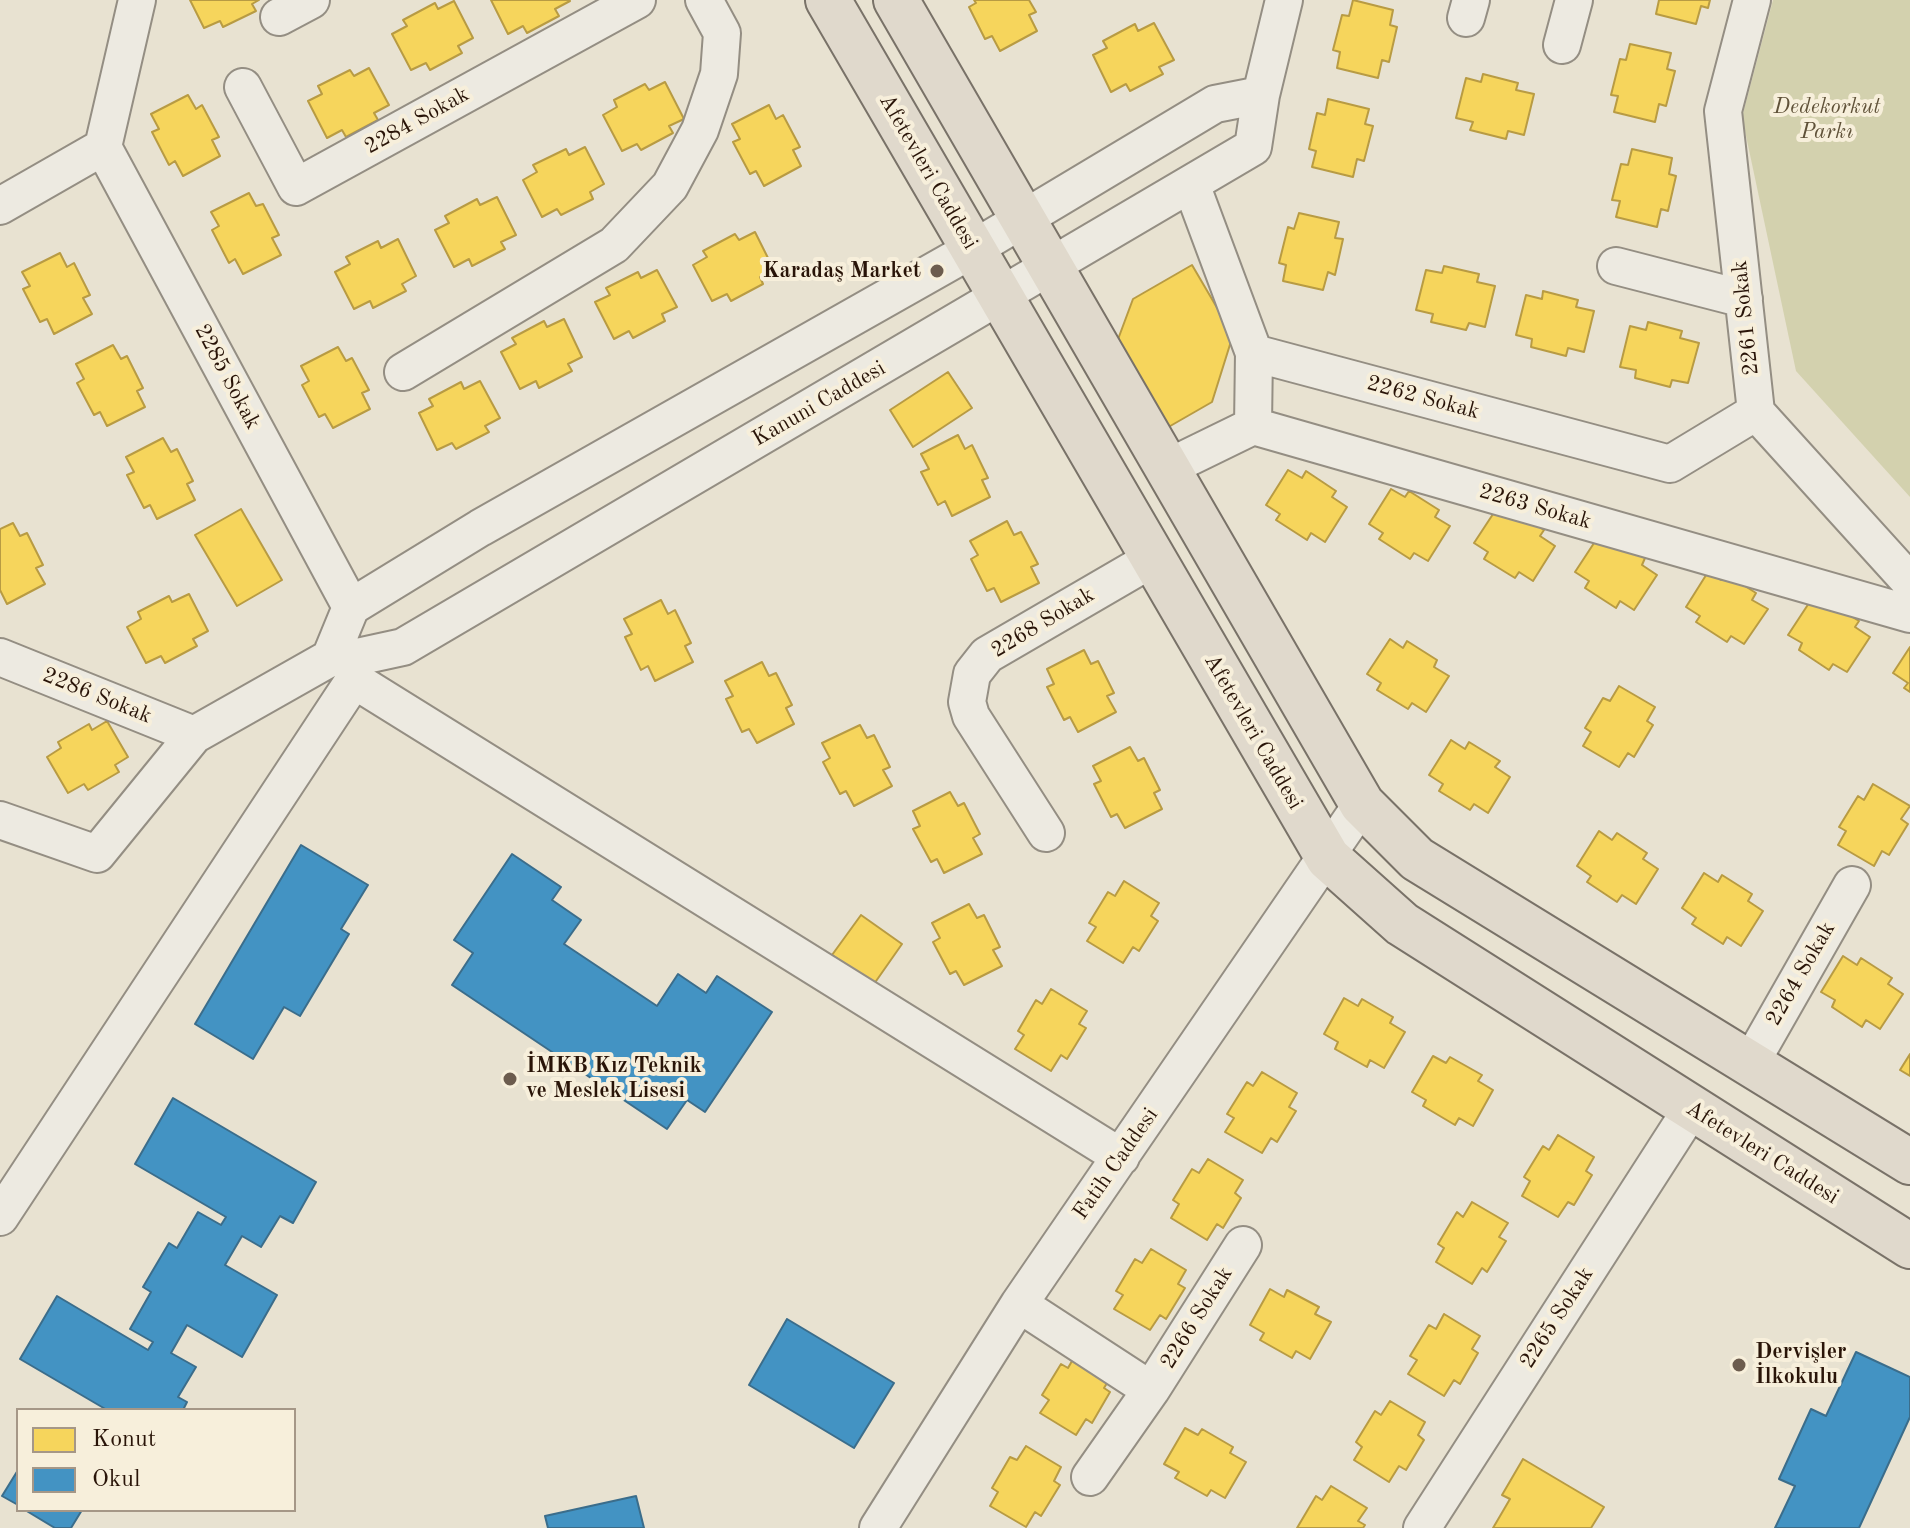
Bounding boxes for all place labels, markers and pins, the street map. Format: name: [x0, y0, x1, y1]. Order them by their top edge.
place label: Karadaş Market: [763, 258, 921, 284]
marker: Karadaş Market: [928, 262, 946, 280]
place label: İMKB Kız Teknik ve Meslek Lisesi: [526, 1053, 702, 1104]
marker: İMKB Kız Teknik ve Meslek Lisesi: [501, 1070, 519, 1088]
place label: Dervişler İlkokulu: [1755, 1339, 1847, 1390]
marker: Dervişler İlkokulu: [1730, 1356, 1748, 1374]

